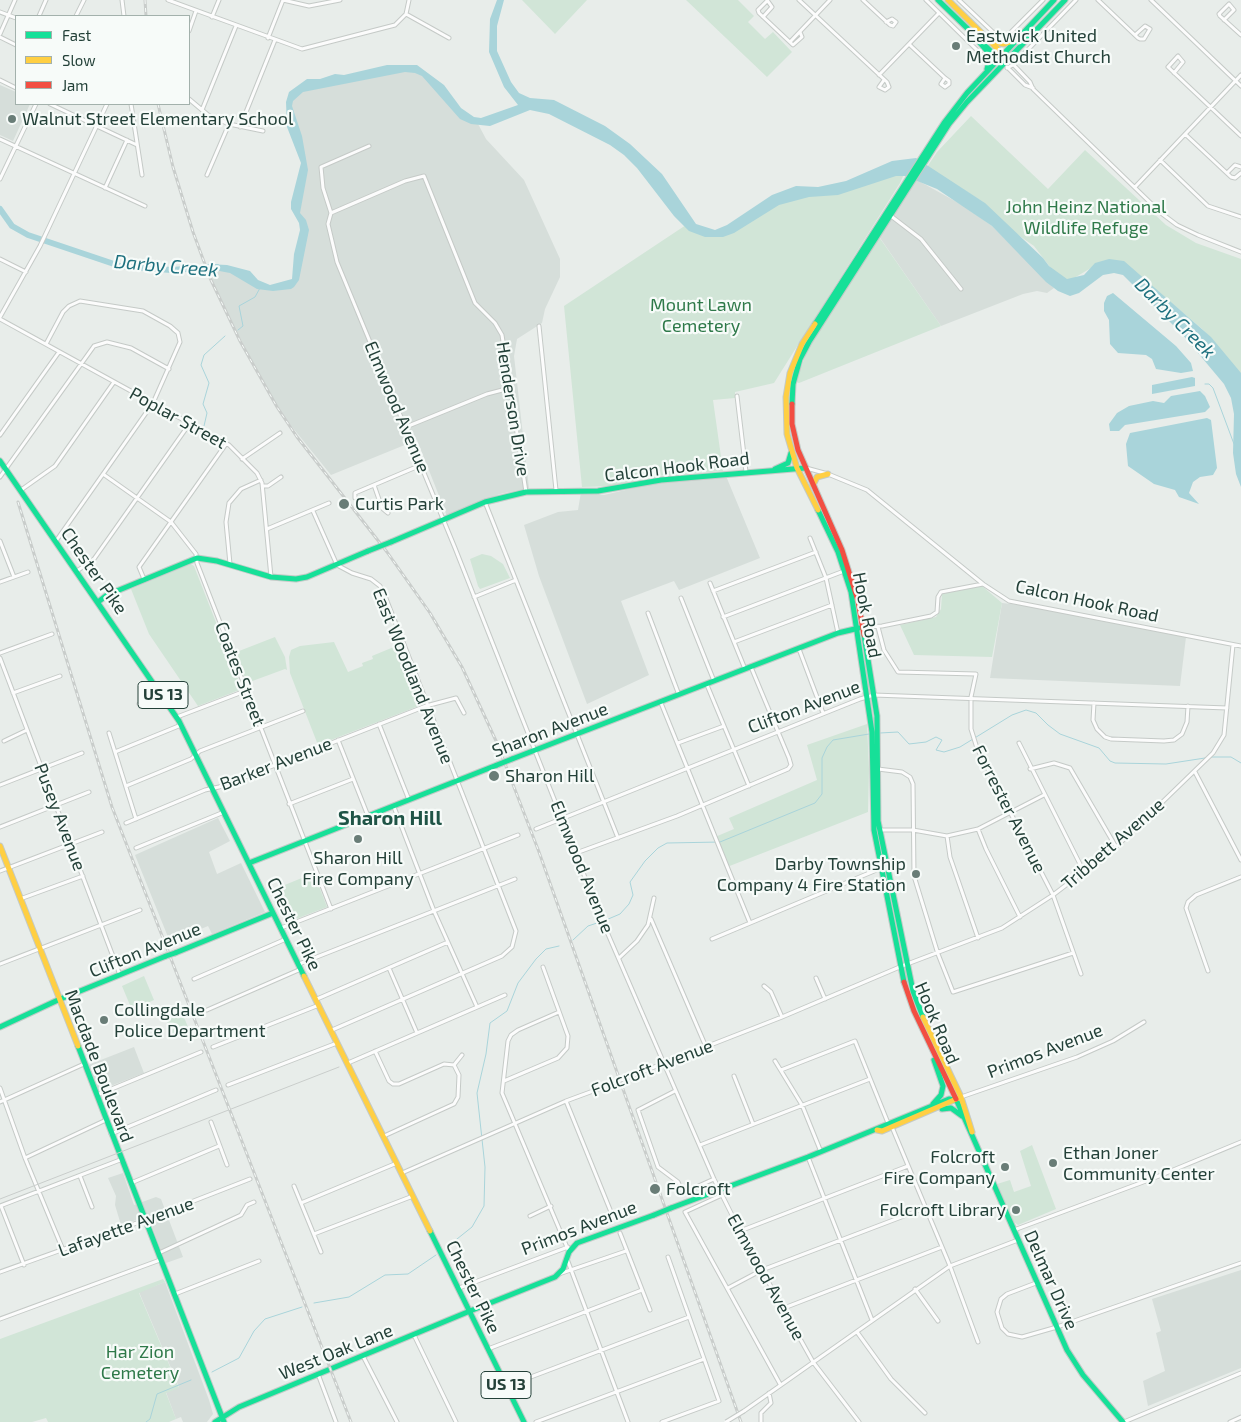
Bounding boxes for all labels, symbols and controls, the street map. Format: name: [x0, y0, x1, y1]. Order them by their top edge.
legend: [15, 15, 190, 105]
place label: Eastwick United Methodist Church: [966, 25, 1111, 68]
text: Fast: [62, 26, 91, 44]
marker: Eastwick United Methodist Church: [950, 40, 962, 52]
text: Slow: [62, 51, 96, 69]
text: Jam: [62, 76, 88, 94]
place label: Walnut Street Elementary School: [22, 108, 293, 130]
marker: Walnut Street Elementary School: [6, 113, 18, 125]
park label: John Heinz National Wildlife Refuge: [1006, 196, 1166, 238]
water label: Darby Creek: [113, 250, 219, 282]
water label: Darby Creek: [1130, 273, 1220, 363]
park label: Mount Lawn Cemetery: [650, 294, 752, 336]
street label: Elmwood Avenue: [359, 338, 435, 476]
street label: Henderson Drive: [492, 340, 534, 478]
street label: Poplar Street: [126, 382, 230, 454]
street label: Calcon Hook Road: [603, 447, 751, 487]
place label: Curtis Park: [355, 493, 444, 515]
marker: Curtis Park: [337, 497, 351, 511]
street label: Chester Pike: [56, 523, 132, 619]
street label: Hook Road: [848, 570, 886, 660]
street label: Calcon Hook Road: [1013, 575, 1161, 627]
street label: East Woodland Avenue: [368, 585, 458, 767]
street label: Coates Street: [210, 619, 270, 729]
street label: Clifton Avenue: [745, 676, 863, 738]
road number: US 13: [138, 682, 188, 708]
street label: Sharon Avenue: [489, 698, 611, 762]
street label: Barker Avenue: [217, 733, 335, 795]
street label: Forrester Avenue: [967, 741, 1051, 877]
street label: Pusey Avenue: [30, 760, 90, 874]
place label: Sharon Hill: [505, 765, 594, 787]
marker: Sharon Hill: [487, 769, 501, 783]
street label: Tribbett Avenue: [1057, 794, 1169, 894]
street label: Elmwood Avenue: [546, 798, 618, 936]
district label: Sharon Hill: [338, 806, 442, 830]
marker: Sharon Hill Fire Company: [352, 833, 364, 845]
place label: Sharon Hill Fire Company: [302, 847, 414, 890]
place label: Darby Township Company 4 Fire Station: [717, 853, 906, 896]
marker: Darby Township Company 4 Fire Station: [910, 868, 922, 880]
street label: Chester Pike: [262, 874, 326, 974]
street label: Clifton Avenue: [86, 918, 204, 982]
street label: Hook Road: [910, 979, 964, 1067]
street label: Macdade Boulevard: [60, 987, 138, 1145]
place label: Collingdale Police Department: [114, 999, 266, 1042]
marker: Collingdale Police Department: [98, 1014, 110, 1026]
street label: Primos Avenue: [984, 1019, 1106, 1083]
street label: Folcroft Avenue: [588, 1035, 716, 1101]
place label: Ethan Joner Community Center: [1063, 1142, 1215, 1184]
place label: Folcroft Fire Company: [884, 1146, 995, 1188]
marker: Ethan Joner Community Center: [1047, 1157, 1059, 1169]
marker: Folcroft Fire Company: [999, 1161, 1011, 1173]
place label: Folcroft: [666, 1178, 731, 1200]
marker: Folcroft: [648, 1182, 662, 1196]
street label: Lafayette Avenue: [55, 1192, 197, 1262]
street label: Primos Avenue: [518, 1196, 640, 1260]
place label: Folcroft Library: [879, 1199, 1006, 1221]
marker: Folcroft Library: [1010, 1204, 1022, 1216]
street label: Elmwood Avenue: [722, 1210, 810, 1344]
street label: Delmar Drive: [1019, 1227, 1083, 1333]
street label: Chester Pike: [441, 1237, 505, 1337]
street label: West Oak Lane: [276, 1319, 396, 1385]
park label: Har Zion Cemetery: [101, 1341, 179, 1384]
road number: US 13: [481, 1372, 531, 1398]

